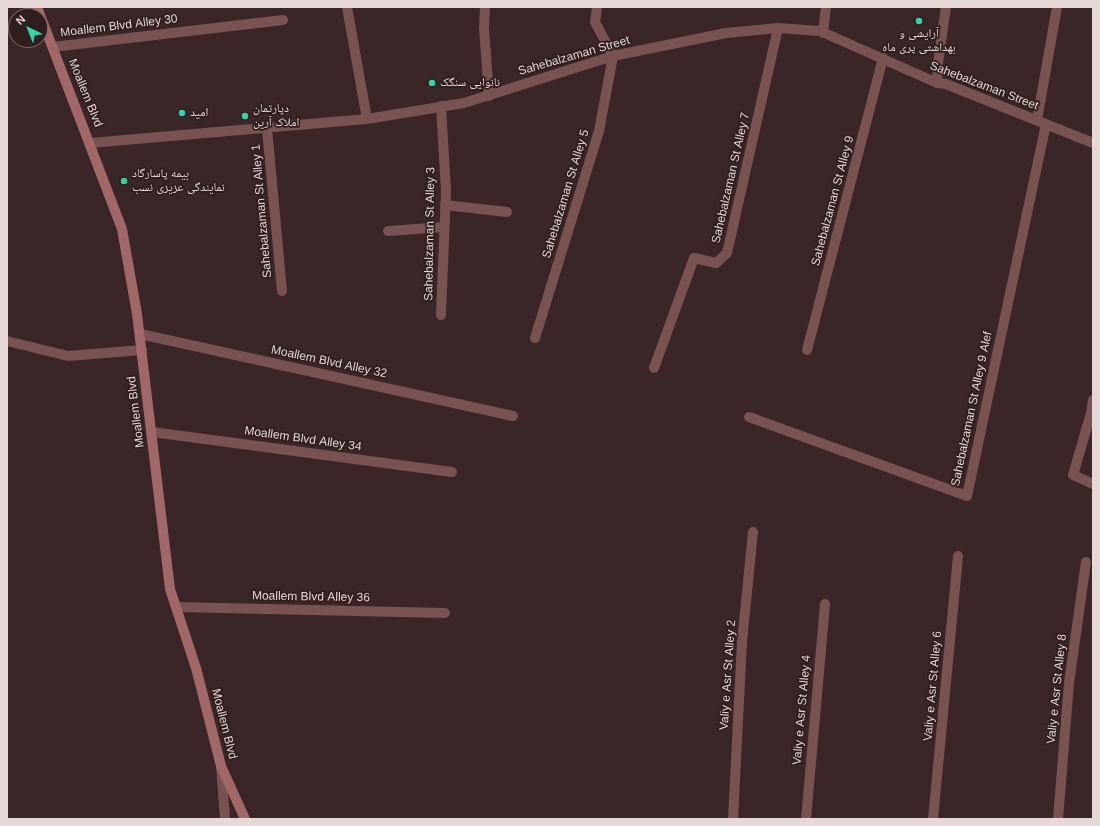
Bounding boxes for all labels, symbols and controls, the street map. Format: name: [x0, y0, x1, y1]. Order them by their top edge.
north arrow: [8, 8, 48, 48]
street label: Moallem Blvd Alley 30: [60, 12, 178, 40]
text: N: [13, 13, 27, 27]
marker: آرایشی و بهداشتی پری ماه: [914, 16, 924, 26]
place label: آرایشی و بهداشتی پری ماه: [882, 27, 956, 55]
street label: Sahebalzaman Street: [517, 33, 631, 79]
street label: Moallem Blvd: [65, 57, 105, 129]
street label: Sahebalzaman Street: [928, 59, 1040, 113]
place label: نانوایی سنگک: [440, 76, 500, 90]
marker: نانوایی سنگک: [427, 78, 437, 88]
place label: دپارتمان املاک آرین: [253, 102, 299, 130]
place label: امید: [190, 106, 208, 120]
marker: امید: [177, 108, 187, 118]
marker: دپارتمان املاک آرین: [240, 111, 250, 121]
street label: Sahebalzaman St Alley 7: [709, 111, 753, 245]
street label: Sahebalzaman St Alley 5: [540, 128, 592, 260]
street label: Sahebalzaman St Alley 9: [809, 134, 857, 268]
street label: Sahebalzaman St Alley 1: [249, 144, 275, 278]
place label: بیمه پاسارگاد نمایندگی عزیزی نسب: [132, 167, 225, 195]
street label: Sahebalzaman St Alley 3: [422, 167, 438, 301]
marker: بیمه پاسارگاد نمایندگی عزیزی نسب: [119, 176, 129, 186]
street label: Sahebalzaman St Alley 9 Alef: [949, 330, 995, 488]
street label: Moallem Blvd Alley 32: [270, 343, 388, 381]
street label: Moallem Blvd: [124, 375, 148, 449]
street label: Moallem Blvd Alley 34: [244, 424, 362, 454]
street label: Moallem Blvd Alley 36: [252, 589, 370, 605]
street label: Valiy e Asr St Alley 2: [717, 619, 739, 731]
street label: Valiy e Asr St Alley 6: [921, 630, 945, 742]
street label: Valiy e Asr St Alley 8: [1044, 633, 1070, 745]
street label: Valiy e Asr St Alley 4: [790, 654, 814, 766]
street label: Moallem Blvd: [208, 687, 240, 761]

